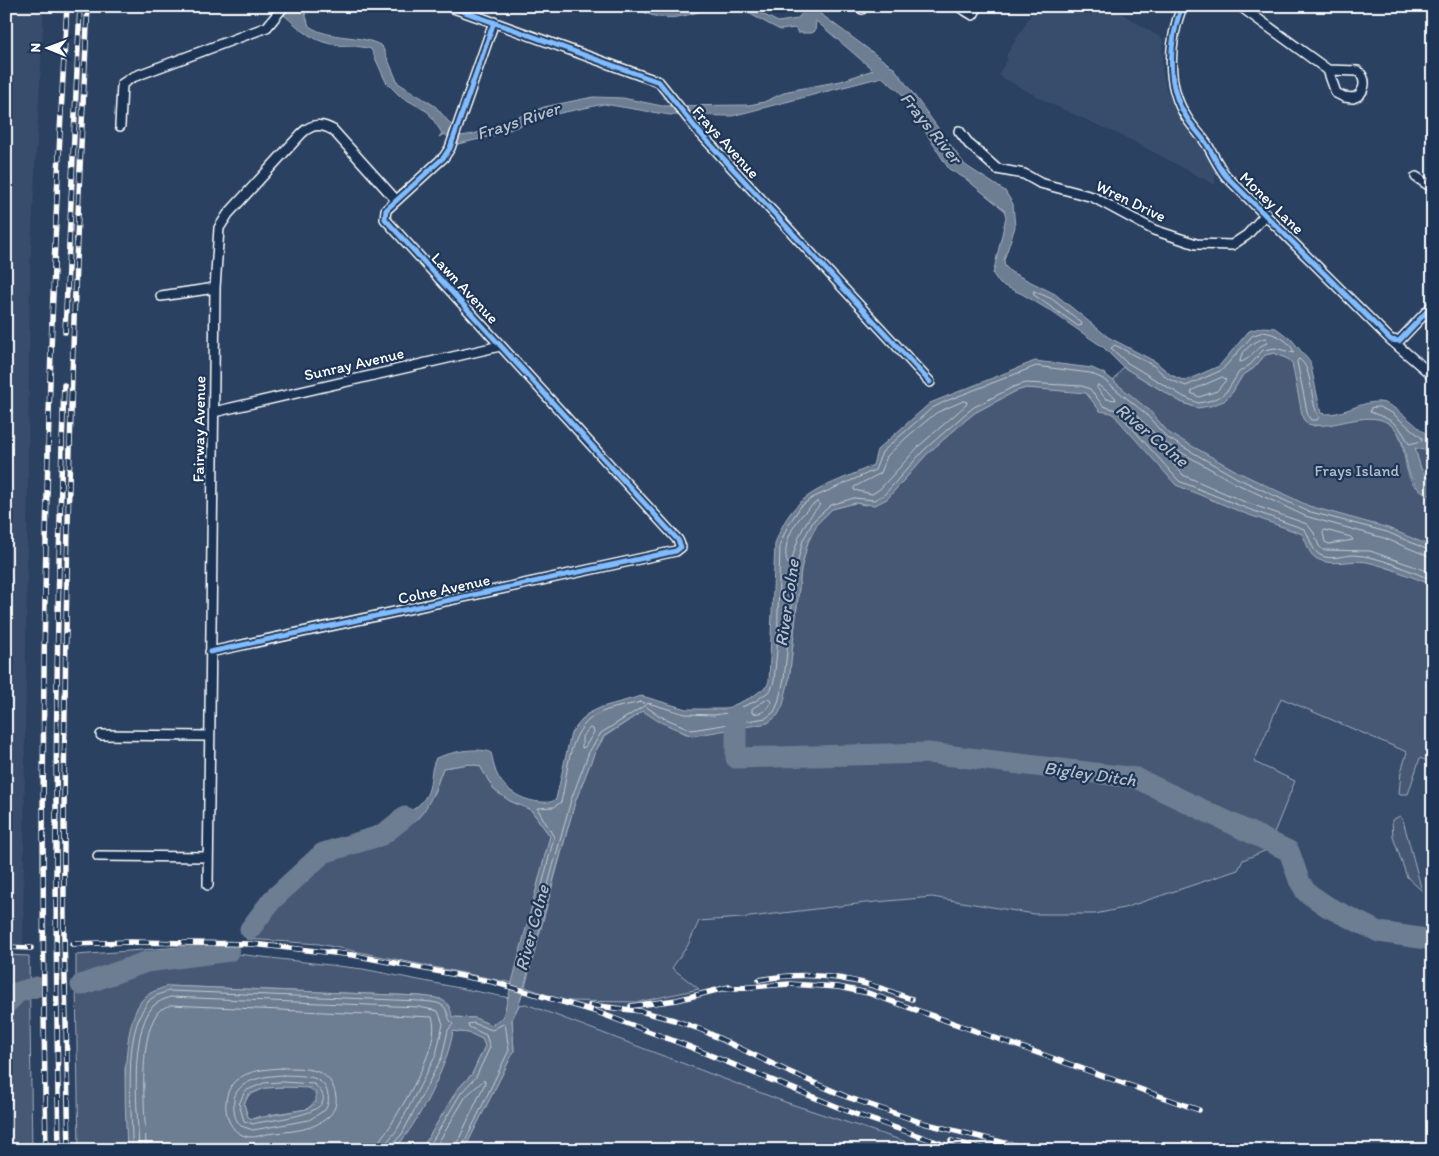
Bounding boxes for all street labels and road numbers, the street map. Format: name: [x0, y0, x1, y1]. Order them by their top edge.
street label: Frays Avenue: [688, 102, 764, 182]
street label: Money Lane: [1236, 168, 1308, 238]
street label: Wren Drive: [1093, 176, 1169, 226]
street label: Lawn Avenue: [427, 249, 503, 327]
street label: Sunray Avenue: [302, 343, 406, 385]
street label: Fairway Avenue: [189, 375, 209, 483]
street label: Colne Avenue: [396, 570, 492, 608]

